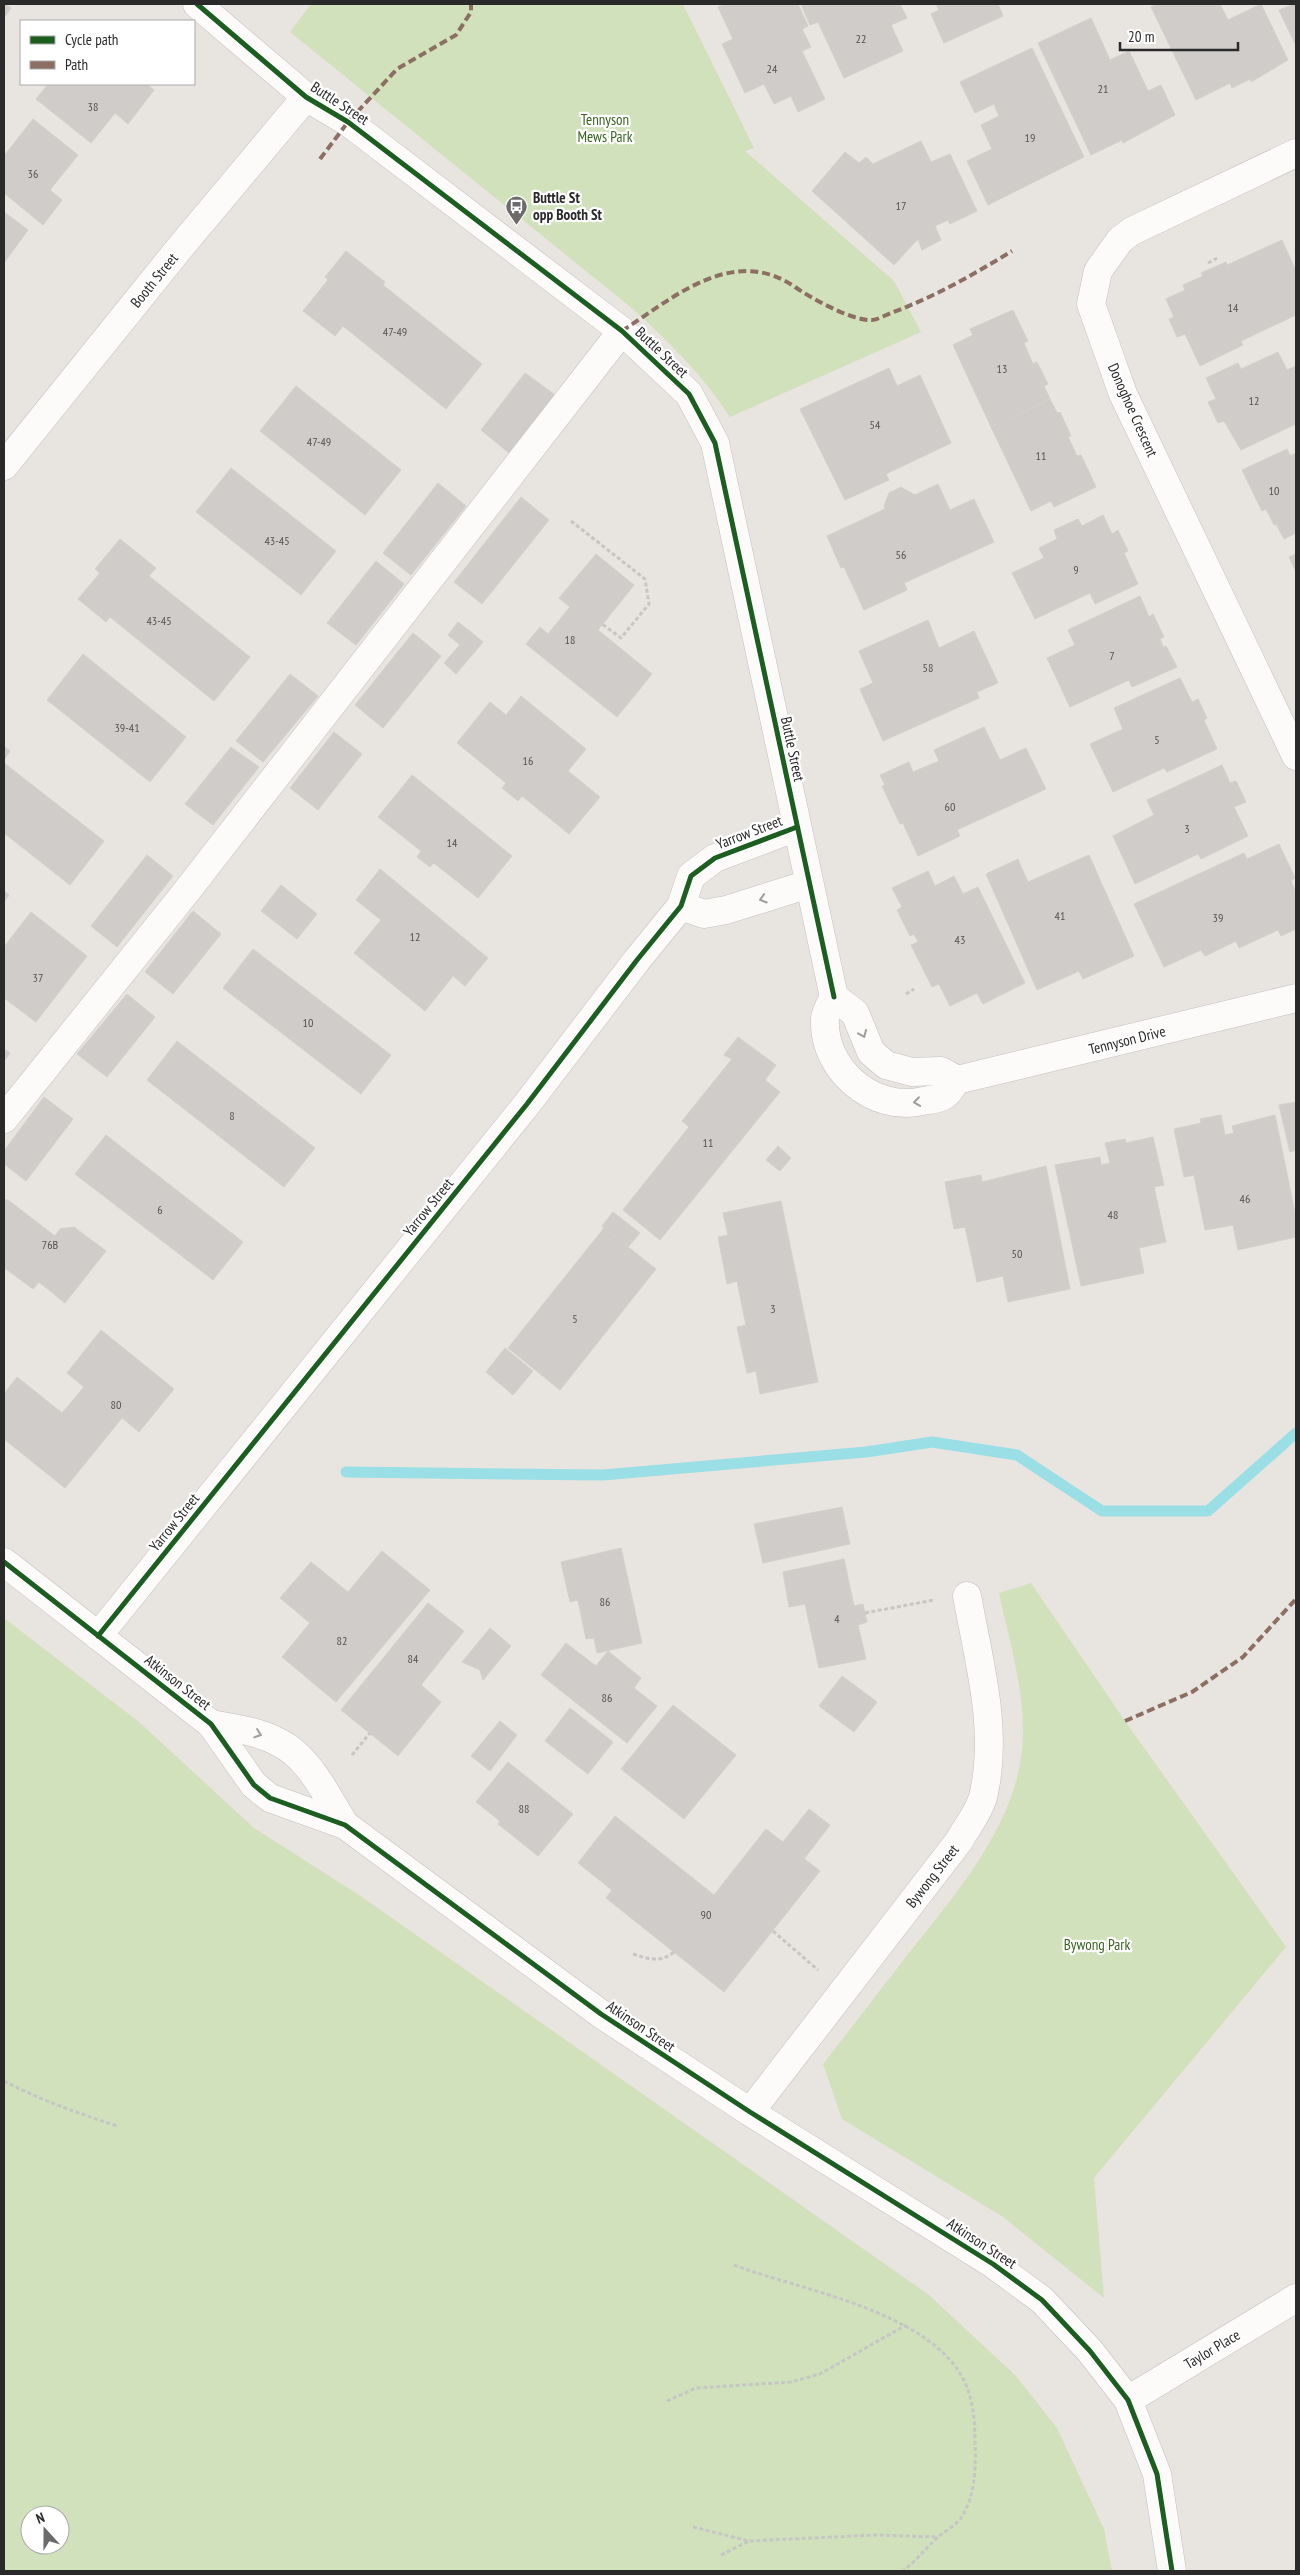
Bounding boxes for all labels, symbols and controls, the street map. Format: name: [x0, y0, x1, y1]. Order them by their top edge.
legend: [20, 20, 195, 85]
scale bar: [1120, 20, 1238, 52]
text: 20 m: [1128, 27, 1154, 46]
text: Cycle path: [65, 30, 118, 49]
house number: 22: [856, 31, 866, 46]
text: Path: [65, 55, 88, 74]
house number: 24: [767, 61, 778, 76]
street label: Buttle Street: [307, 77, 373, 129]
house number: 21: [1098, 81, 1108, 96]
house number: 38: [88, 99, 98, 114]
park label: Tennyson Mews Park: [577, 110, 633, 146]
house number: 19: [1025, 130, 1035, 145]
house number: 36: [28, 166, 38, 181]
place label: Buttle St opp Booth St: [533, 188, 603, 224]
bus stop icon: Buttle St opp Booth St: [505, 194, 529, 225]
house number: 17: [896, 198, 906, 213]
street label: Booth Street: [126, 249, 182, 311]
house number: 14: [1228, 300, 1239, 315]
street label: Buttle Street: [631, 323, 693, 381]
house number: 47-49: [383, 324, 407, 339]
street label: Donoghoe Crescent: [1104, 360, 1162, 460]
house number: 13: [997, 361, 1007, 376]
house number: 12: [1249, 393, 1259, 408]
house number: 54: [870, 417, 881, 432]
house number: 47-49: [307, 434, 331, 449]
house number: 11: [1036, 448, 1046, 463]
house number: 10: [1269, 483, 1279, 498]
house number: 43-45: [264, 533, 290, 548]
house number: 56: [896, 547, 906, 562]
house number: 9: [1073, 562, 1079, 577]
house number: 43-45: [146, 613, 172, 628]
house number: 18: [565, 632, 575, 647]
house number: 7: [1109, 648, 1115, 663]
house number: 58: [923, 660, 933, 675]
street label: Buttle Street: [777, 715, 809, 783]
house number: 39-41: [114, 720, 140, 735]
house number: 5: [1154, 732, 1160, 747]
house number: 16: [523, 753, 533, 768]
house number: 60: [945, 799, 955, 814]
street label: Yarrow Street: [713, 811, 785, 853]
house number: 3: [1184, 821, 1190, 836]
house number: 14: [447, 835, 458, 850]
one-way arrow: [759, 893, 768, 903]
house number: 41: [1055, 908, 1065, 923]
house number: 39: [1213, 910, 1223, 925]
house number: 12: [410, 929, 420, 944]
house number: 43: [955, 932, 965, 947]
house number: 37: [33, 970, 43, 985]
house number: 10: [303, 1015, 313, 1030]
street label: Tennyson Drive: [1086, 1021, 1168, 1059]
one-way arrow: [857, 1029, 867, 1038]
one-way arrow: [912, 1096, 920, 1107]
house number: 8: [229, 1108, 235, 1123]
house number: 11: [703, 1135, 713, 1150]
street label: Yarrow Street: [399, 1174, 457, 1240]
house number: 46: [1240, 1191, 1250, 1206]
house number: 6: [157, 1202, 163, 1217]
house number: 48: [1108, 1207, 1118, 1222]
house number: 76B: [42, 1237, 59, 1252]
house number: 50: [1012, 1246, 1022, 1261]
house number: 3: [770, 1301, 776, 1316]
house number: 5: [572, 1311, 578, 1326]
house number: 80: [111, 1397, 121, 1412]
street label: Yarrow Street: [145, 1489, 203, 1555]
house number: 86: [600, 1594, 610, 1609]
house number: 4: [834, 1611, 840, 1626]
house number: 82: [337, 1633, 347, 1648]
street label: Atkinson Street: [141, 1650, 215, 1714]
house number: 84: [408, 1651, 419, 1666]
house number: 86: [602, 1690, 612, 1705]
one-way arrow: [254, 1729, 262, 1739]
house number: 88: [519, 1801, 529, 1816]
street label: Bywong Street: [901, 1840, 963, 1912]
house number: 90: [701, 1907, 711, 1922]
park label: Bywong Park: [1064, 1935, 1130, 1954]
street label: Atkinson Street: [603, 1996, 679, 2056]
street label: Atkinson Street: [944, 2214, 1020, 2272]
street label: Taylor Place: [1181, 2325, 1243, 2373]
north arrow: [20, 2505, 70, 2555]
text: N: [34, 2508, 47, 2528]

